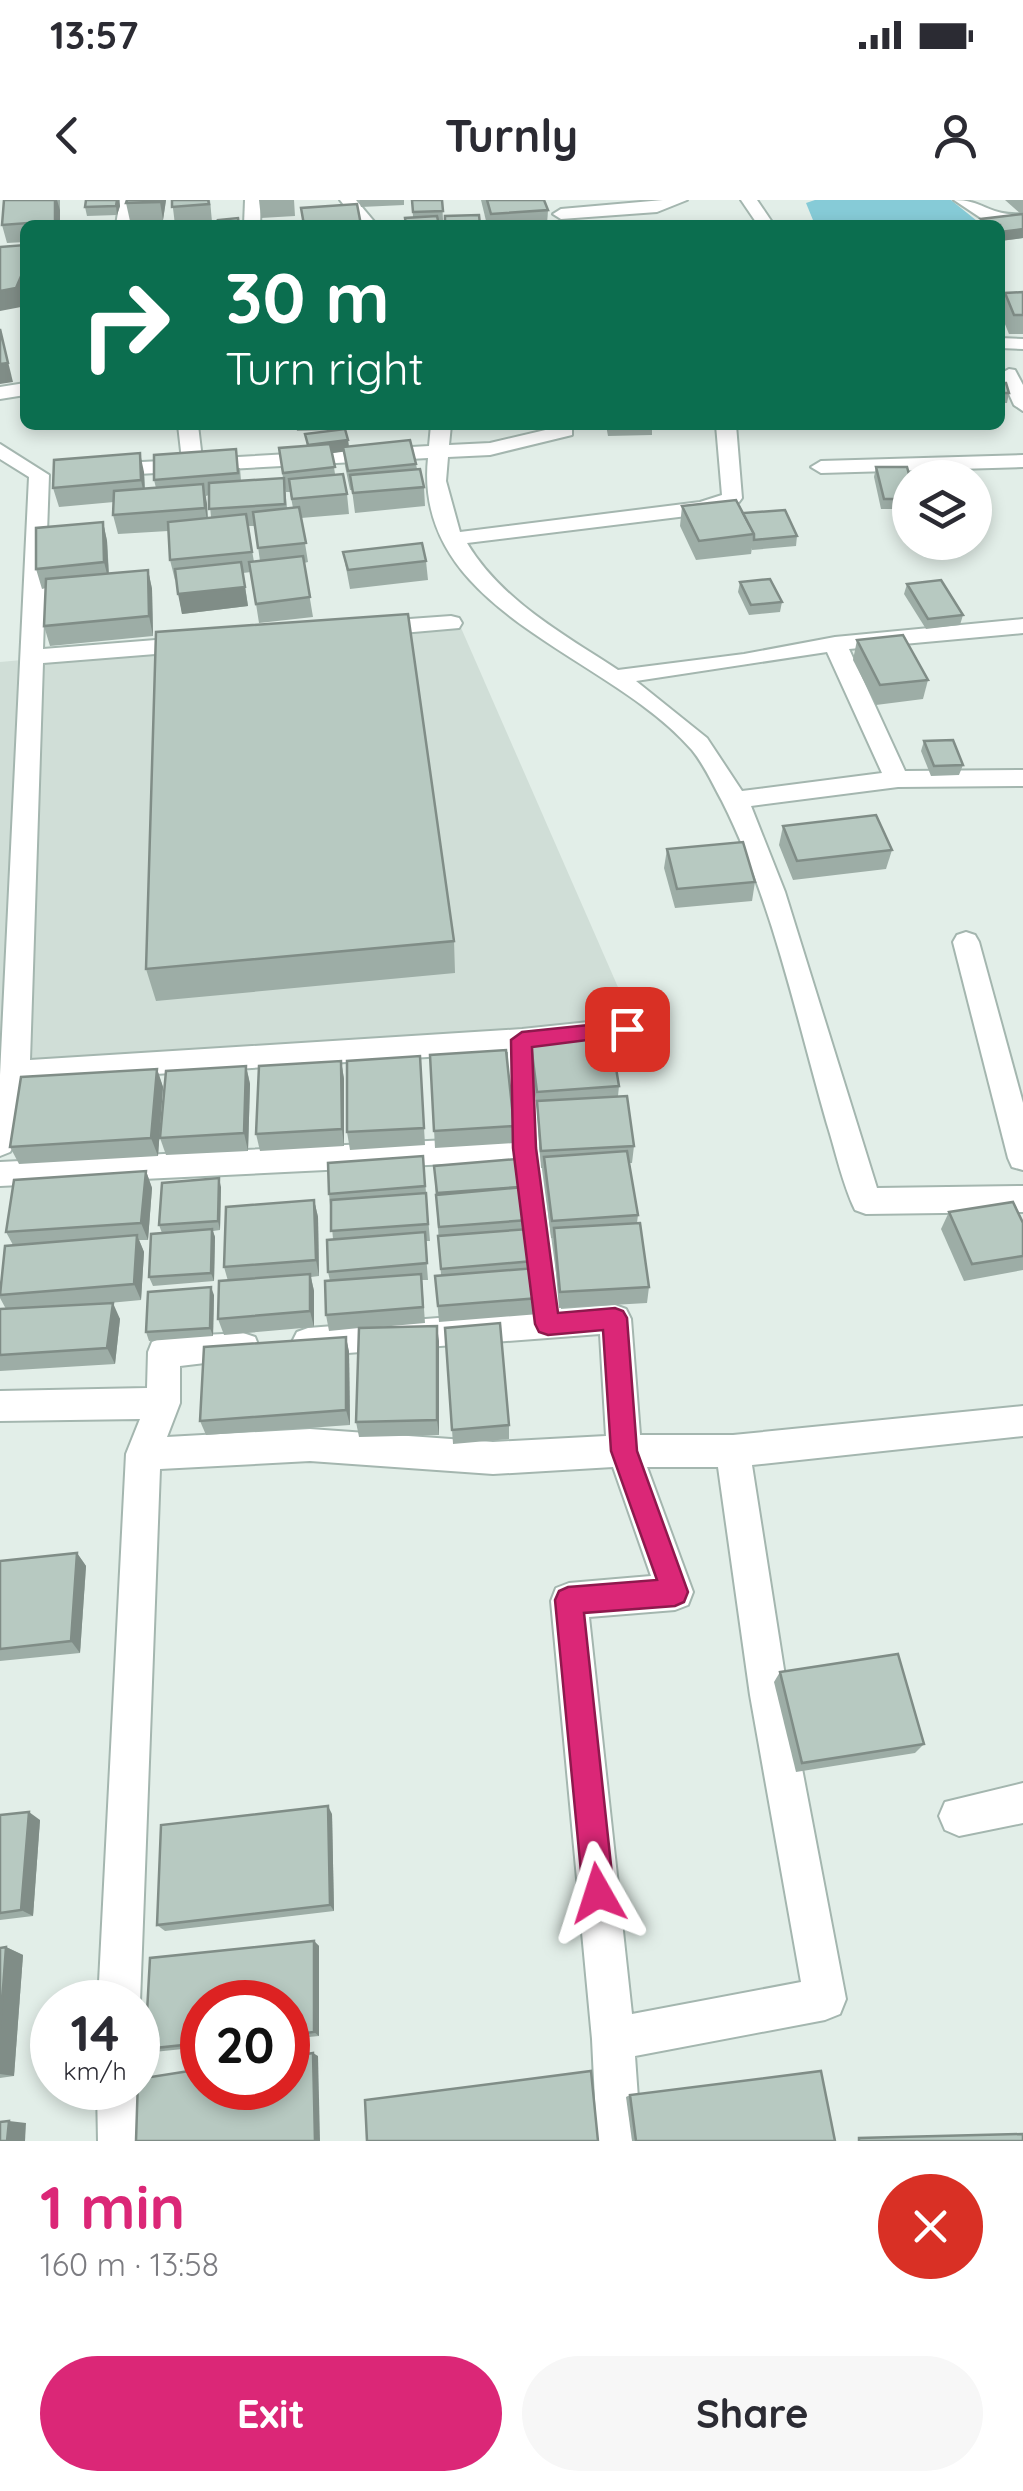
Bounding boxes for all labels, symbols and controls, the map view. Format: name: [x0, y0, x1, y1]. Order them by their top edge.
text: 13:57: [50, 11, 138, 59]
text: Turnly: [445, 107, 578, 163]
icon: back: [40, 108, 95, 163]
icon: person: [928, 108, 983, 163]
text: 30 m: [225, 253, 390, 341]
icon: right: [60, 260, 190, 390]
text: Turn right: [225, 340, 424, 396]
map controls: [892, 460, 992, 560]
button: layers: [892, 460, 992, 560]
pin: [585, 987, 670, 1072]
icon: arrive: [600, 1002, 655, 1057]
position arrow: [546, 1841, 650, 1945]
speed limit sign: 20: [180, 1980, 310, 2110]
text: 14: [71, 2001, 119, 2064]
text: km/h: [63, 2055, 127, 2086]
text: 1 min: [40, 2169, 185, 2244]
button: close: [878, 2174, 983, 2279]
text: 160 m · 13:58: [40, 2244, 219, 2284]
button: Exit: [40, 2356, 502, 2471]
button: Share: [522, 2356, 983, 2471]

